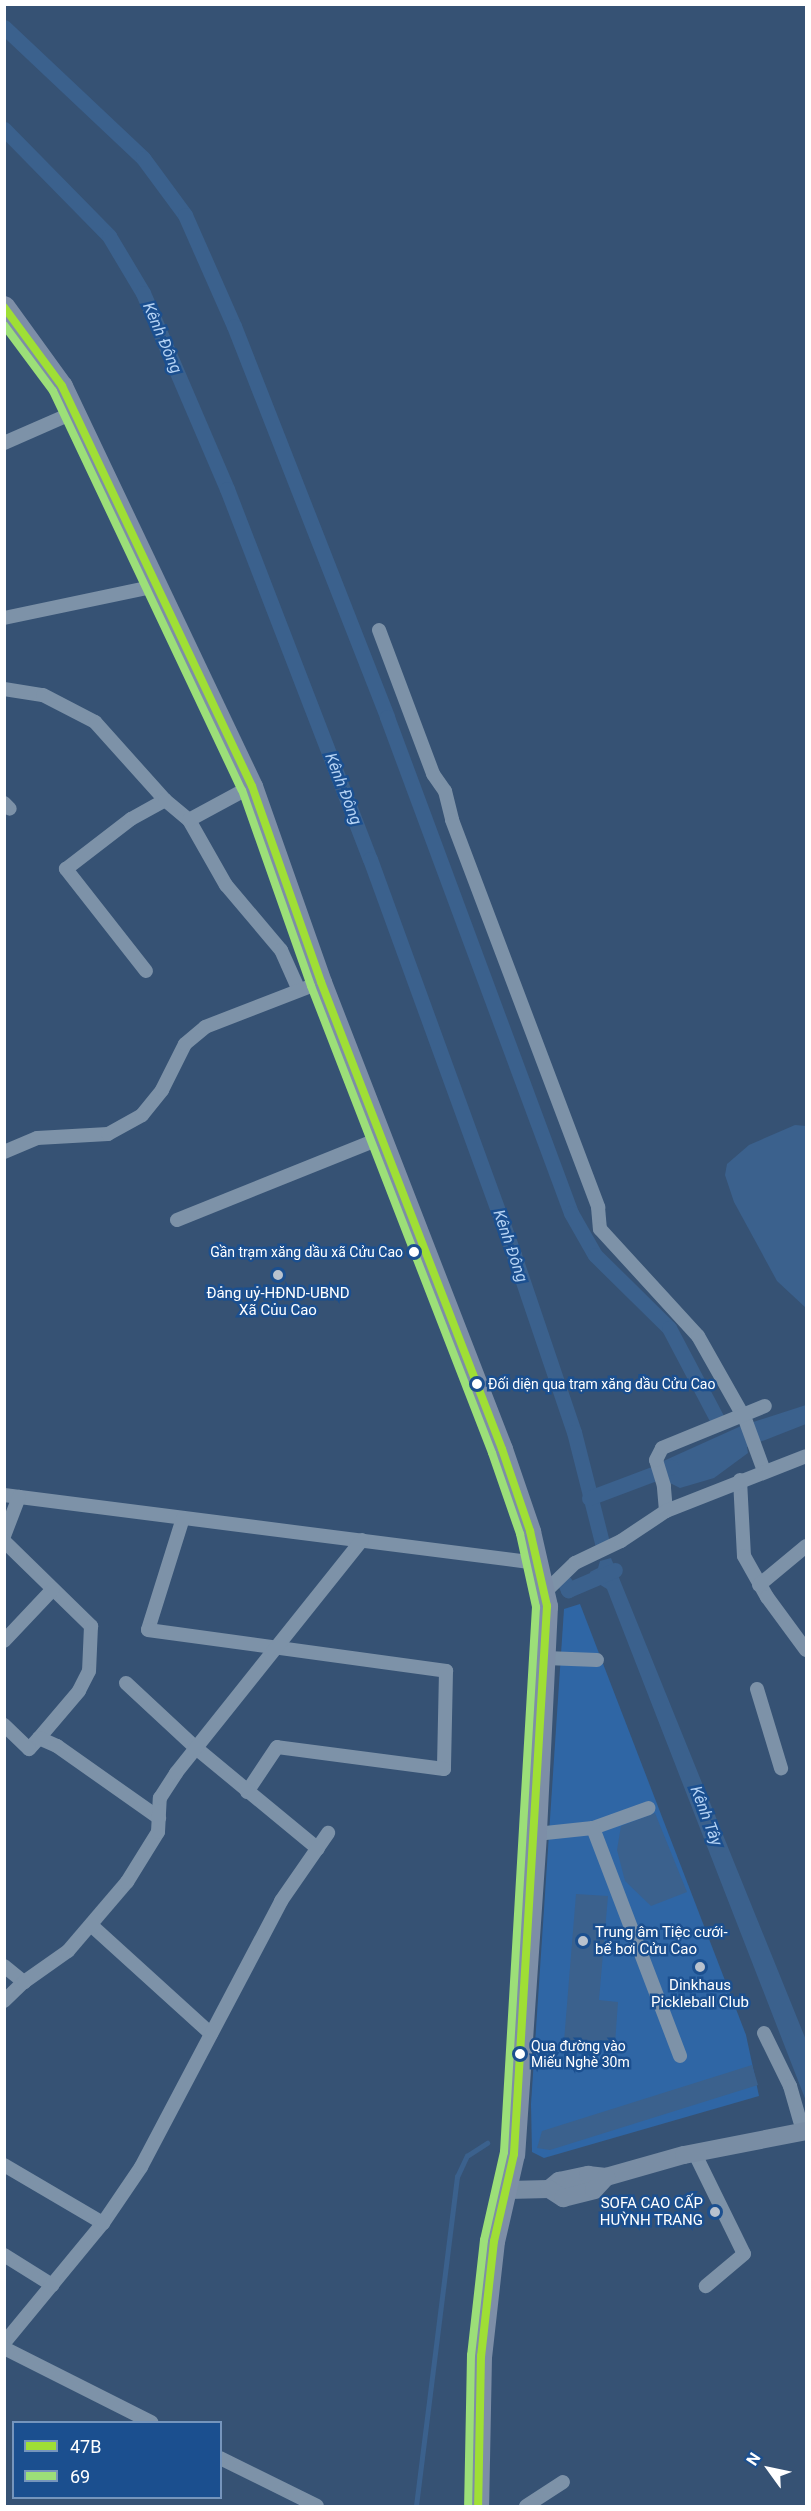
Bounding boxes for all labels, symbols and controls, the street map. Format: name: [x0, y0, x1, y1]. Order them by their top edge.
water label: Kênh Đông: [138, 300, 186, 376]
water label: Kênh Đông: [321, 750, 365, 828]
water label: Kênh Đông: [489, 1207, 531, 1285]
place label: Gần trạm xăng dầu xã Cửu Cao: [210, 1244, 403, 1260]
marker: Gần trạm xăng dầu xã Cửu Cao: [408, 1246, 420, 1258]
marker: Đảng uỷ-HĐND-UBND Xã Củu Cao: [271, 1268, 285, 1282]
place label: Đảng uỷ-HĐND-UBND Xã Củu Cao: [206, 1284, 350, 1319]
place label: Đối diện qua trạm xăng dầu Cửu Cao: [488, 1376, 715, 1392]
marker: Đối diện qua trạm xăng dầu Cửu Cao: [471, 1378, 483, 1390]
water label: Kênh Tây: [686, 1783, 726, 1849]
place label: Trung âm Tiệc cưới- bể bơi Cửu Cao: [595, 1923, 728, 1958]
marker: Trung âm Tiệc cưới- bể bơi Cửu Cao: [576, 1934, 590, 1948]
marker: Dinkhaus Pickleball Club: [693, 1960, 707, 1974]
place label: Dinkhaus Pickleball Club: [651, 1976, 749, 2011]
place label: Qua đường vào Miếu Nghè 30m: [531, 2038, 630, 2070]
marker: Qua đường vào Miếu Nghè 30m: [514, 2048, 526, 2060]
place label: SOFA CAO CẤP HUỲNH TRANG: [600, 2194, 703, 2229]
marker: SOFA CAO CẤP HUỲNH TRANG: [708, 2205, 722, 2219]
legend: [12, 2421, 222, 2499]
text: 47B: [70, 2436, 101, 2457]
north arrow: [739, 2439, 799, 2499]
text: N: [742, 2449, 765, 2469]
text: 69: [70, 2466, 90, 2487]

